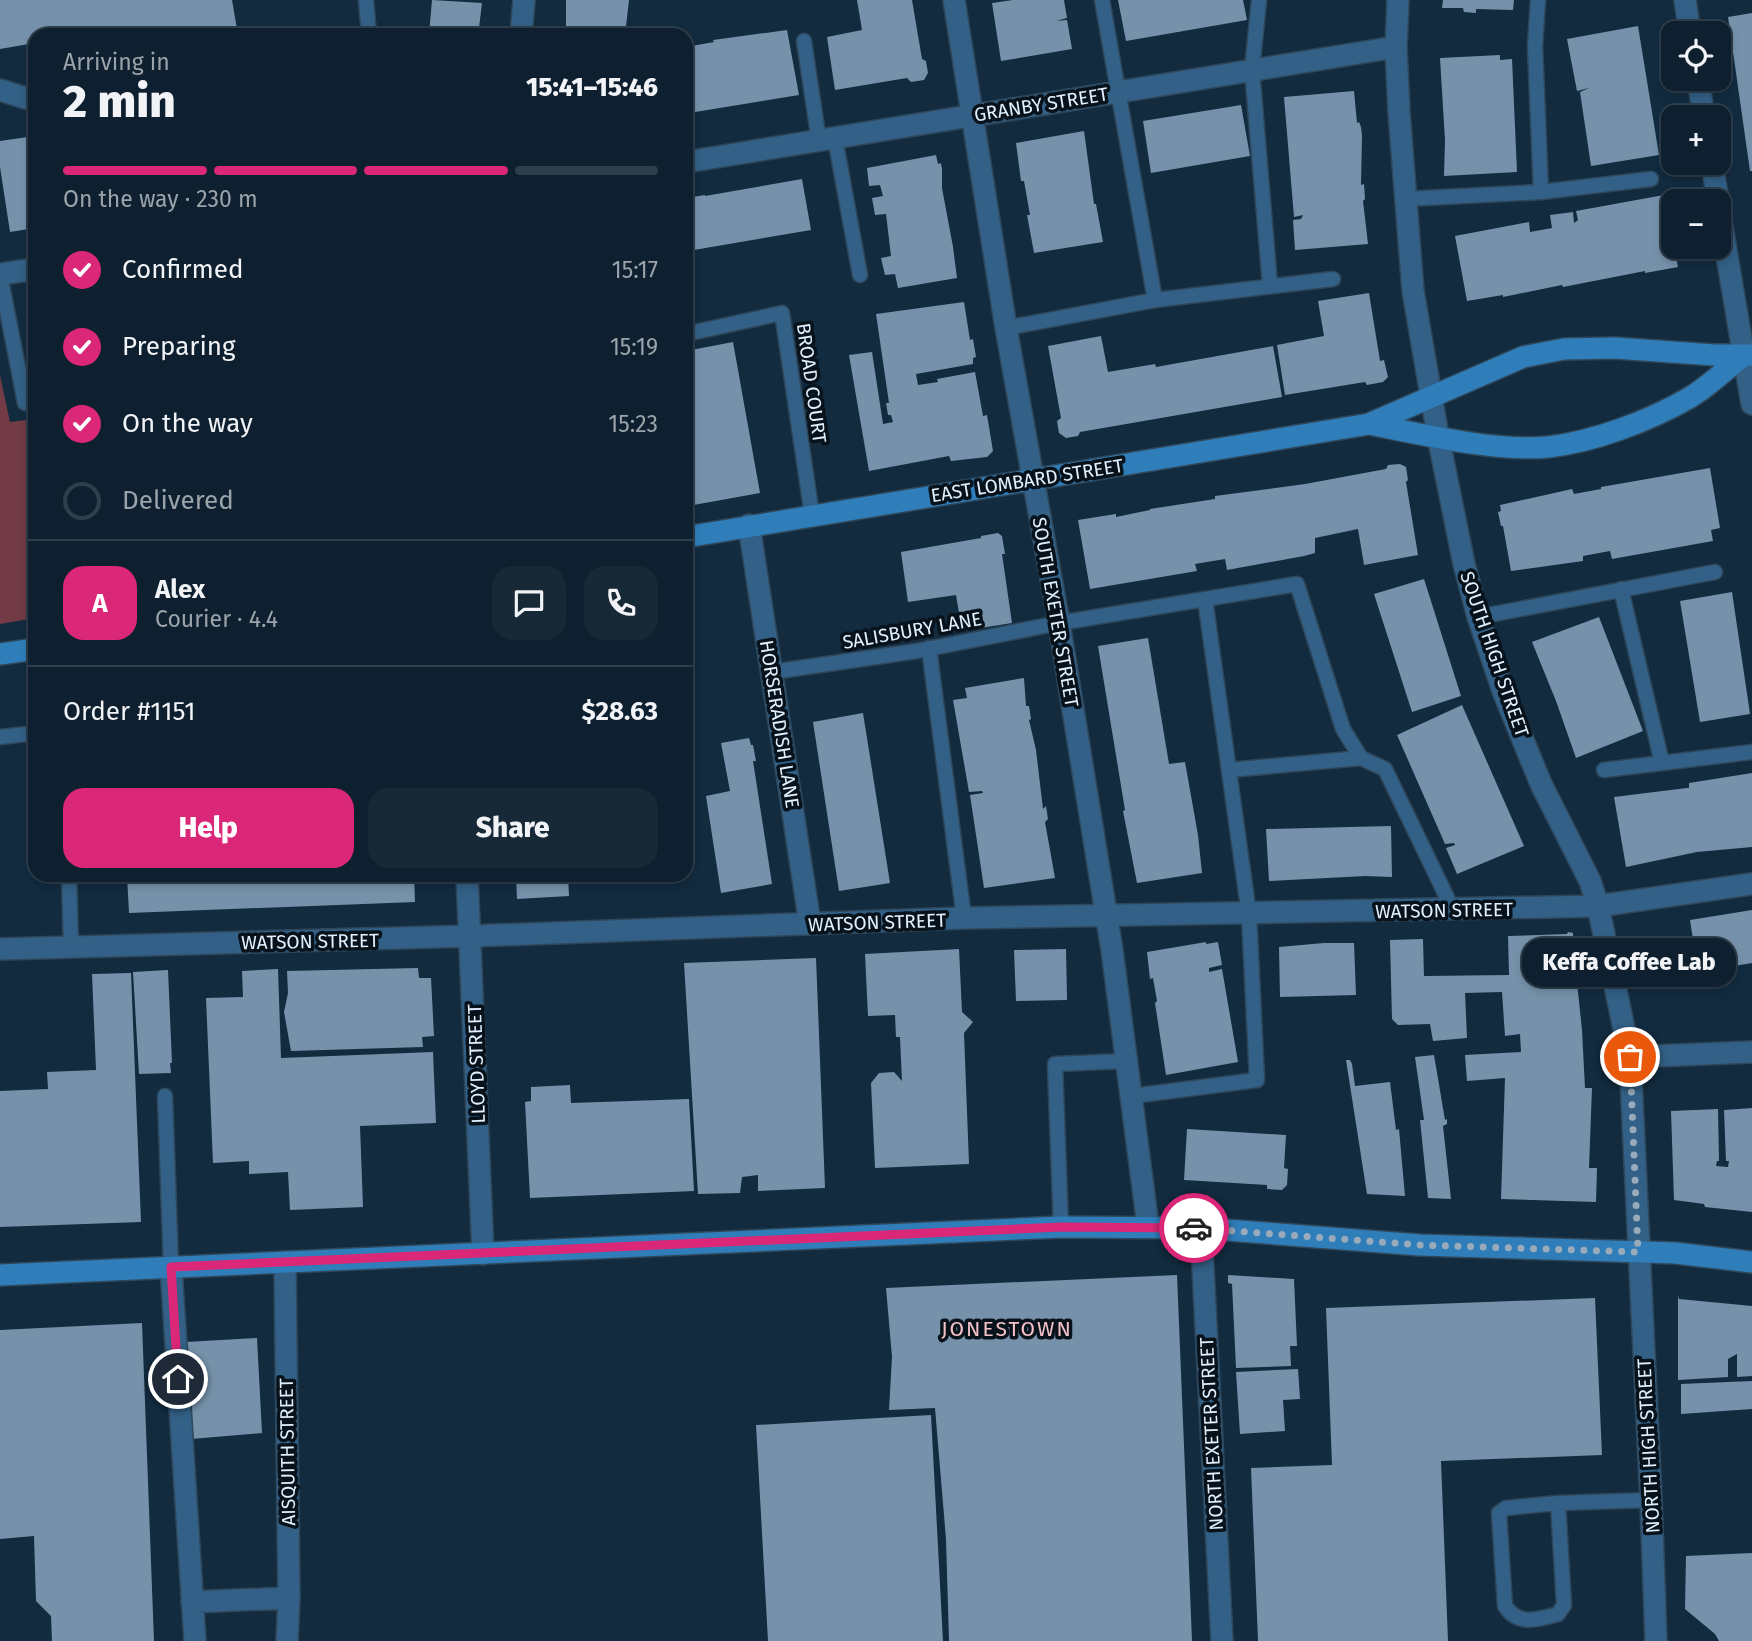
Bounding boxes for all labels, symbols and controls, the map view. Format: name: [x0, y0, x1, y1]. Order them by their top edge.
map controls: [1661, 21, 1731, 259]
button: locate: [1661, 21, 1731, 91]
text: Arriving in: [63, 48, 170, 76]
text: 15:41–15:46: [526, 72, 658, 103]
text: 2 min: [63, 74, 176, 129]
street label: GRANBY STREET: [972, 83, 1110, 126]
button: +: [1661, 105, 1731, 175]
text: On the way · 230 m: [63, 185, 258, 213]
button: −: [1661, 189, 1731, 259]
icon: check: [63, 251, 101, 289]
text: Confirmed: [122, 254, 243, 285]
text: 15:17: [612, 256, 658, 284]
street label: BROAD COURT: [792, 322, 831, 445]
icon: check: [63, 328, 101, 366]
text: Preparing: [122, 331, 235, 362]
text: 15:19: [610, 333, 658, 361]
icon: check: [63, 405, 101, 443]
text: On the way: [122, 408, 253, 439]
text: 15:23: [608, 410, 658, 438]
street label: EAST LOMBARD STREET: [929, 454, 1125, 507]
text: Delivered: [122, 485, 234, 516]
street label: SOUTH EXETER STREET: [1027, 515, 1084, 709]
button: chat: [492, 566, 566, 640]
button: phone: [584, 566, 658, 640]
street label: SOUTH HIGH STREET: [1455, 568, 1534, 740]
text: Alex: [155, 574, 205, 605]
text: A: [92, 588, 108, 619]
text: Courier · 4.4: [155, 605, 278, 633]
street label: SALISBURY LANE: [841, 607, 983, 654]
street label: HORSERADISH LANE: [755, 638, 804, 810]
text: Order #1151: [63, 696, 195, 727]
text: $28.63: [582, 696, 658, 727]
button: Help: [63, 788, 354, 868]
button: Share: [368, 788, 658, 868]
street label: WATSON STREET: [1375, 898, 1513, 923]
street label: WATSON STREET: [808, 909, 947, 936]
street label: WATSON STREET: [241, 929, 379, 954]
callout: Keffa Coffee Lab: [1523, 938, 1737, 987]
text: Keffa Coffee Lab: [1543, 948, 1715, 976]
street label: LLOYD STREET: [463, 1004, 490, 1124]
pin: [1600, 1027, 1660, 1087]
icon: bag: [1611, 1038, 1649, 1076]
courier: [1159, 1193, 1229, 1263]
icon: car: [1175, 1209, 1213, 1247]
district label: JONESTOWN: [941, 1316, 1073, 1342]
street label: NORTH EXETER STREET: [1195, 1337, 1228, 1531]
pin: [148, 1349, 208, 1409]
street label: NORTH HIGH STREET: [1632, 1358, 1665, 1534]
icon: home: [159, 1360, 197, 1398]
street label: AISQUITH STREET: [275, 1378, 300, 1526]

